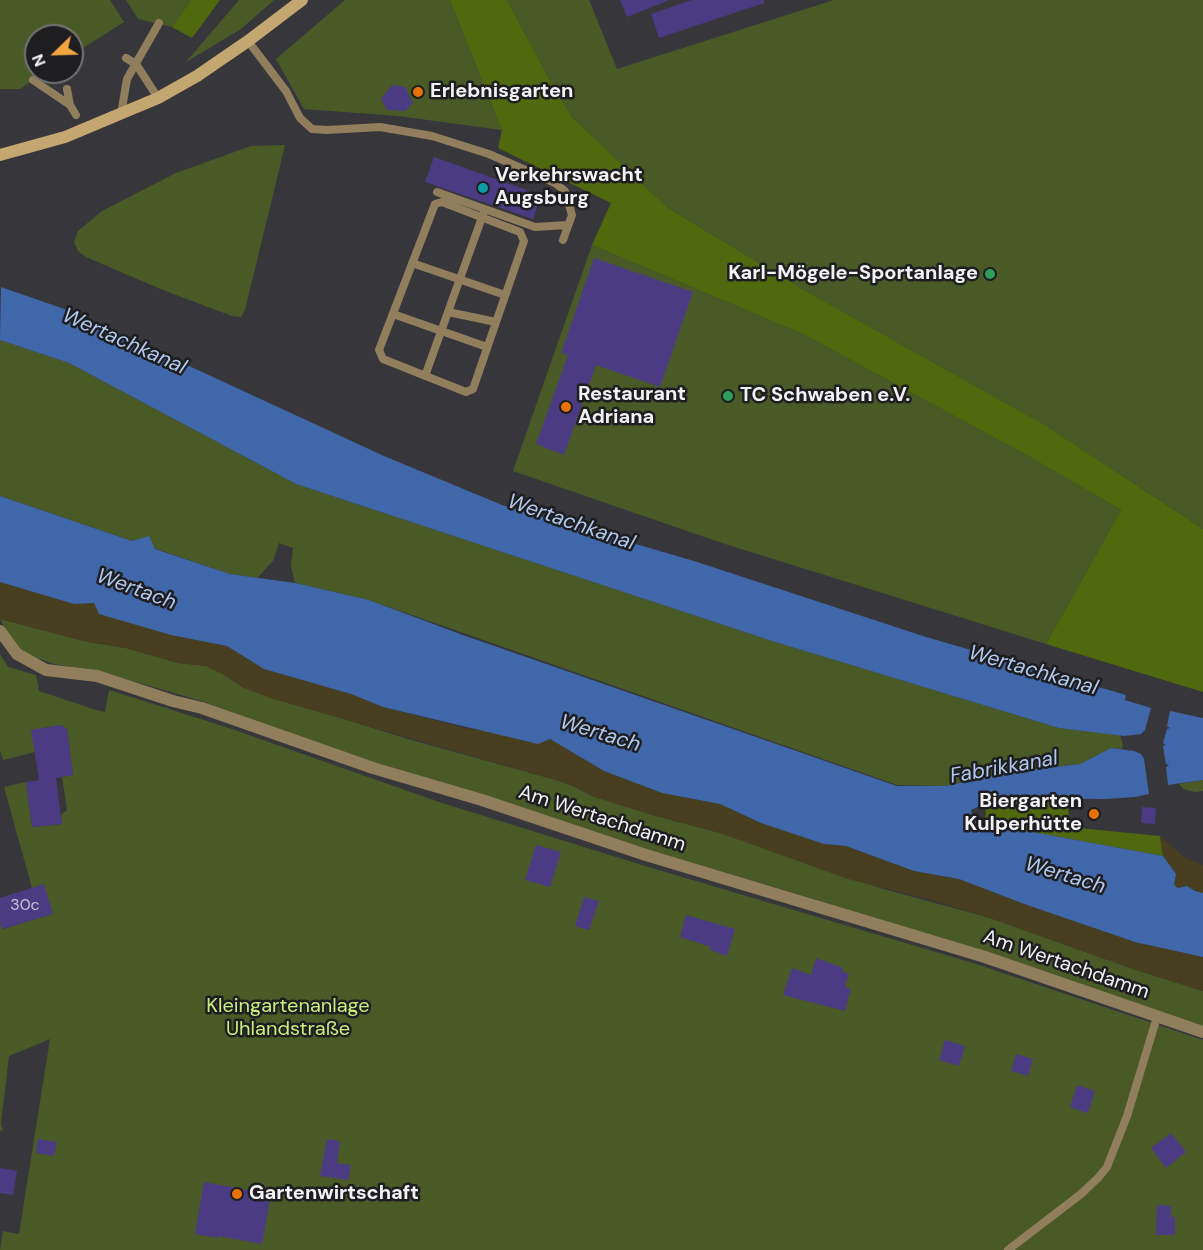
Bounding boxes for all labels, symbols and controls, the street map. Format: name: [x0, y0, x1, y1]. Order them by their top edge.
north arrow: [24, 24, 84, 84]
text: N: [27, 51, 51, 70]
place label: Erlebnisgarten: [430, 80, 573, 104]
marker: Erlebnisgarten: [411, 85, 425, 99]
place label: Verkehrswacht Augsburg: [495, 164, 643, 211]
marker: Verkehrswacht Augsburg: [476, 181, 490, 195]
place label: Karl-Mögele-Sportanlage: [728, 262, 978, 286]
marker: Karl-Mögele-Sportanlage: [983, 267, 997, 281]
water label: Wertachkanal: [58, 303, 190, 381]
place label: Restaurant Adriana: [578, 383, 686, 430]
place label: TC Schwaben e.V.: [740, 384, 910, 408]
marker: TC Schwaben e.V.: [721, 389, 735, 403]
marker: Restaurant Adriana: [559, 400, 573, 414]
water label: Wertachkanal: [504, 489, 638, 557]
water label: Wertach: [93, 564, 179, 616]
water label: Wertachkanal: [966, 641, 1100, 701]
water label: Wertach: [557, 710, 643, 758]
water label: Fabrikkanal: [948, 746, 1060, 790]
street label: Am Wertachdamm: [515, 781, 689, 857]
place label: Biergarten Kulperhütte: [964, 790, 1082, 837]
marker: Biergarten Kulperhütte: [1087, 807, 1101, 821]
water label: Wertach: [1022, 852, 1108, 900]
house number: 30c: [10, 896, 40, 916]
street label: Am Wertachdamm: [980, 925, 1152, 1005]
park label: Kleingartenanlage Uhlandstraße: [206, 995, 370, 1042]
place label: Gartenwirtschaft: [249, 1182, 419, 1206]
marker: Gartenwirtschaft: [230, 1187, 244, 1201]

